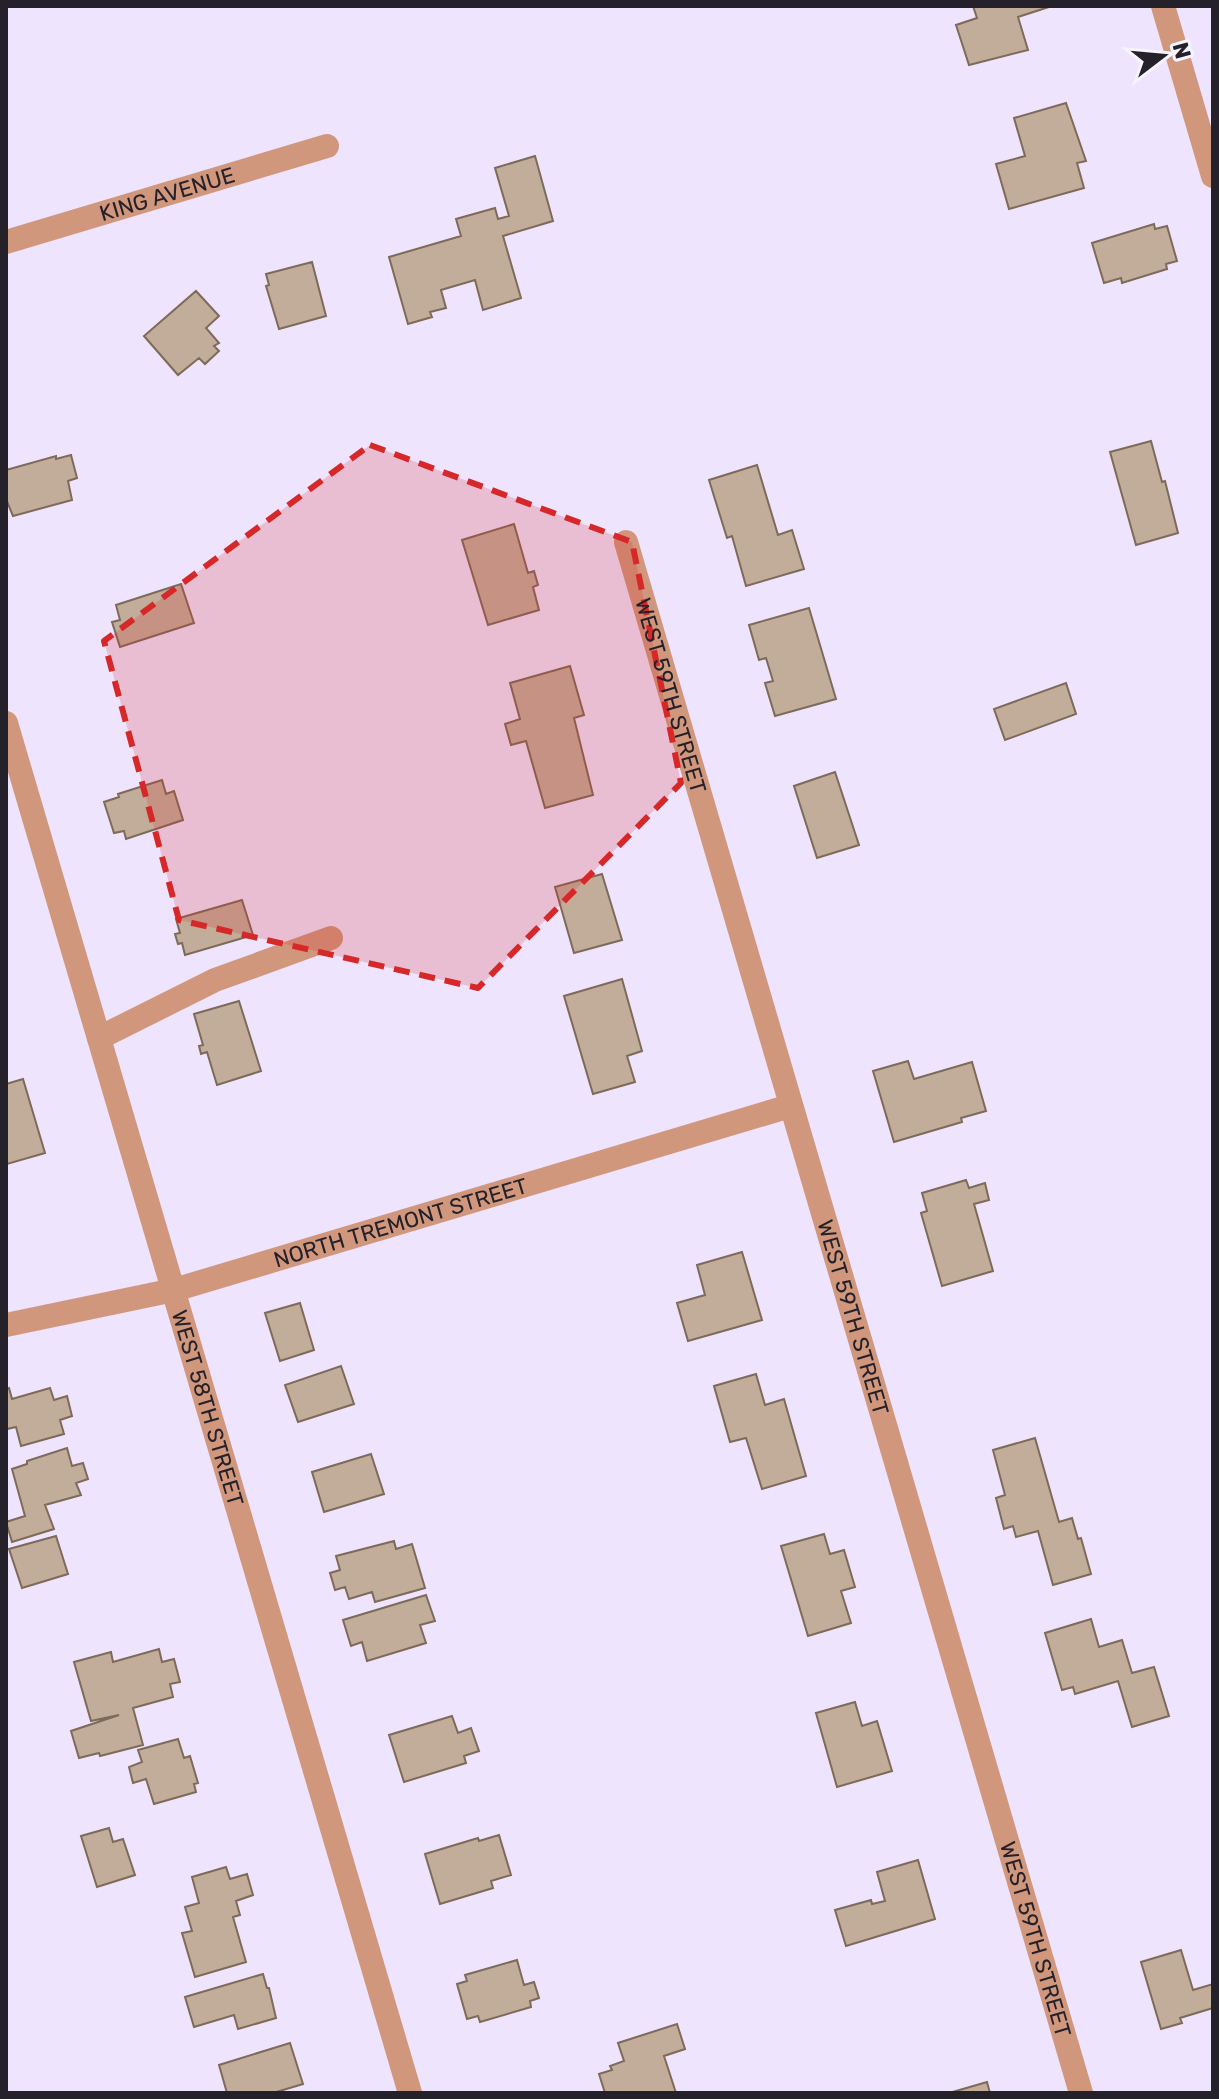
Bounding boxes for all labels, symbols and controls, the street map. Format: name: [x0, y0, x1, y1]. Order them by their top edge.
north arrow: [1123, 16, 1203, 96]
text: N: [1167, 39, 1197, 62]
street label: KING AVENUE: [96, 161, 238, 227]
street label: WEST 59TH STREET: [630, 595, 713, 797]
street label: NORTH TREMONT STREET: [270, 1172, 531, 1273]
street label: WEST 59TH STREET: [812, 1217, 895, 1418]
street label: WEST 58TH STREET: [166, 1307, 250, 1509]
street label: WEST 59TH STREET: [994, 1838, 1077, 2040]

